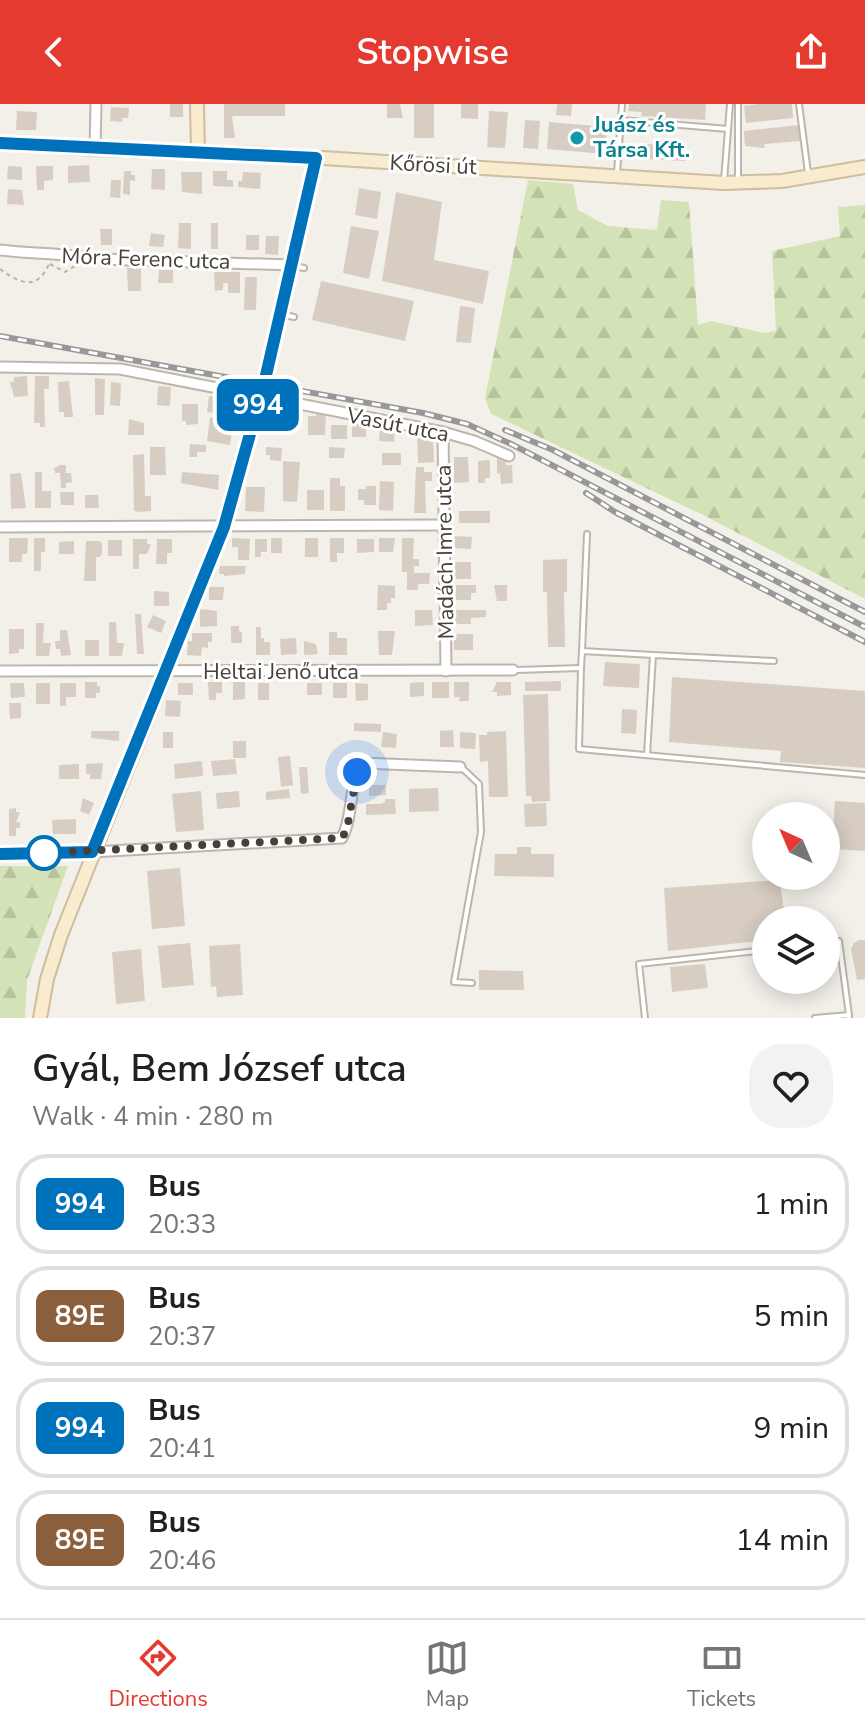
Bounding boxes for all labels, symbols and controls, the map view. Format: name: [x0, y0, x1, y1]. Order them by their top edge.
text: Stopwise: [356, 28, 509, 77]
icon: back: [32, 30, 76, 74]
icon: share: [789, 30, 833, 74]
place label: Juász és Társa Kft.: [592, 110, 690, 165]
marker: Juász és Társa Kft.: [568, 129, 586, 147]
street label: Kőrösi út: [389, 148, 478, 182]
street label: Móra Ferenc utca: [61, 241, 231, 277]
line badge: 994: [212, 379, 304, 431]
text: 994: [233, 386, 283, 424]
street label: Vasút utca: [343, 400, 452, 450]
street label: Madách Imre utca: [428, 464, 462, 640]
street label: Heltai Jenő utca: [203, 657, 359, 687]
your location: [337, 752, 377, 792]
north arrow: [752, 802, 840, 890]
map controls: [752, 802, 840, 994]
unlabelled marker: [27, 836, 61, 870]
button: layers: [752, 906, 840, 994]
text: Gyál, Bem József utca: [32, 1043, 407, 1094]
button: heart: [749, 1044, 833, 1128]
text: Walk · 4 min · 280 m: [32, 1099, 273, 1134]
text: Bus: [148, 1166, 201, 1207]
text: 1 min: [754, 1184, 829, 1225]
text: 994: [55, 1185, 105, 1223]
text: 20:33: [148, 1207, 216, 1242]
text: Bus: [148, 1278, 201, 1319]
text: 5 min: [754, 1296, 829, 1337]
text: 89E: [55, 1297, 105, 1335]
text: 20:37: [148, 1319, 216, 1354]
text: Bus: [148, 1390, 201, 1431]
text: 9 min: [754, 1408, 829, 1449]
text: 994: [55, 1409, 105, 1447]
text: 20:41: [148, 1431, 216, 1466]
text: Bus: [148, 1502, 201, 1543]
text: 14 min: [736, 1520, 829, 1561]
text: 89E: [55, 1521, 105, 1559]
text: 20:46: [148, 1543, 216, 1578]
tab: Directions: [109, 1636, 208, 1714]
tab: Map: [425, 1636, 469, 1714]
tab: Tickets: [687, 1636, 756, 1714]

